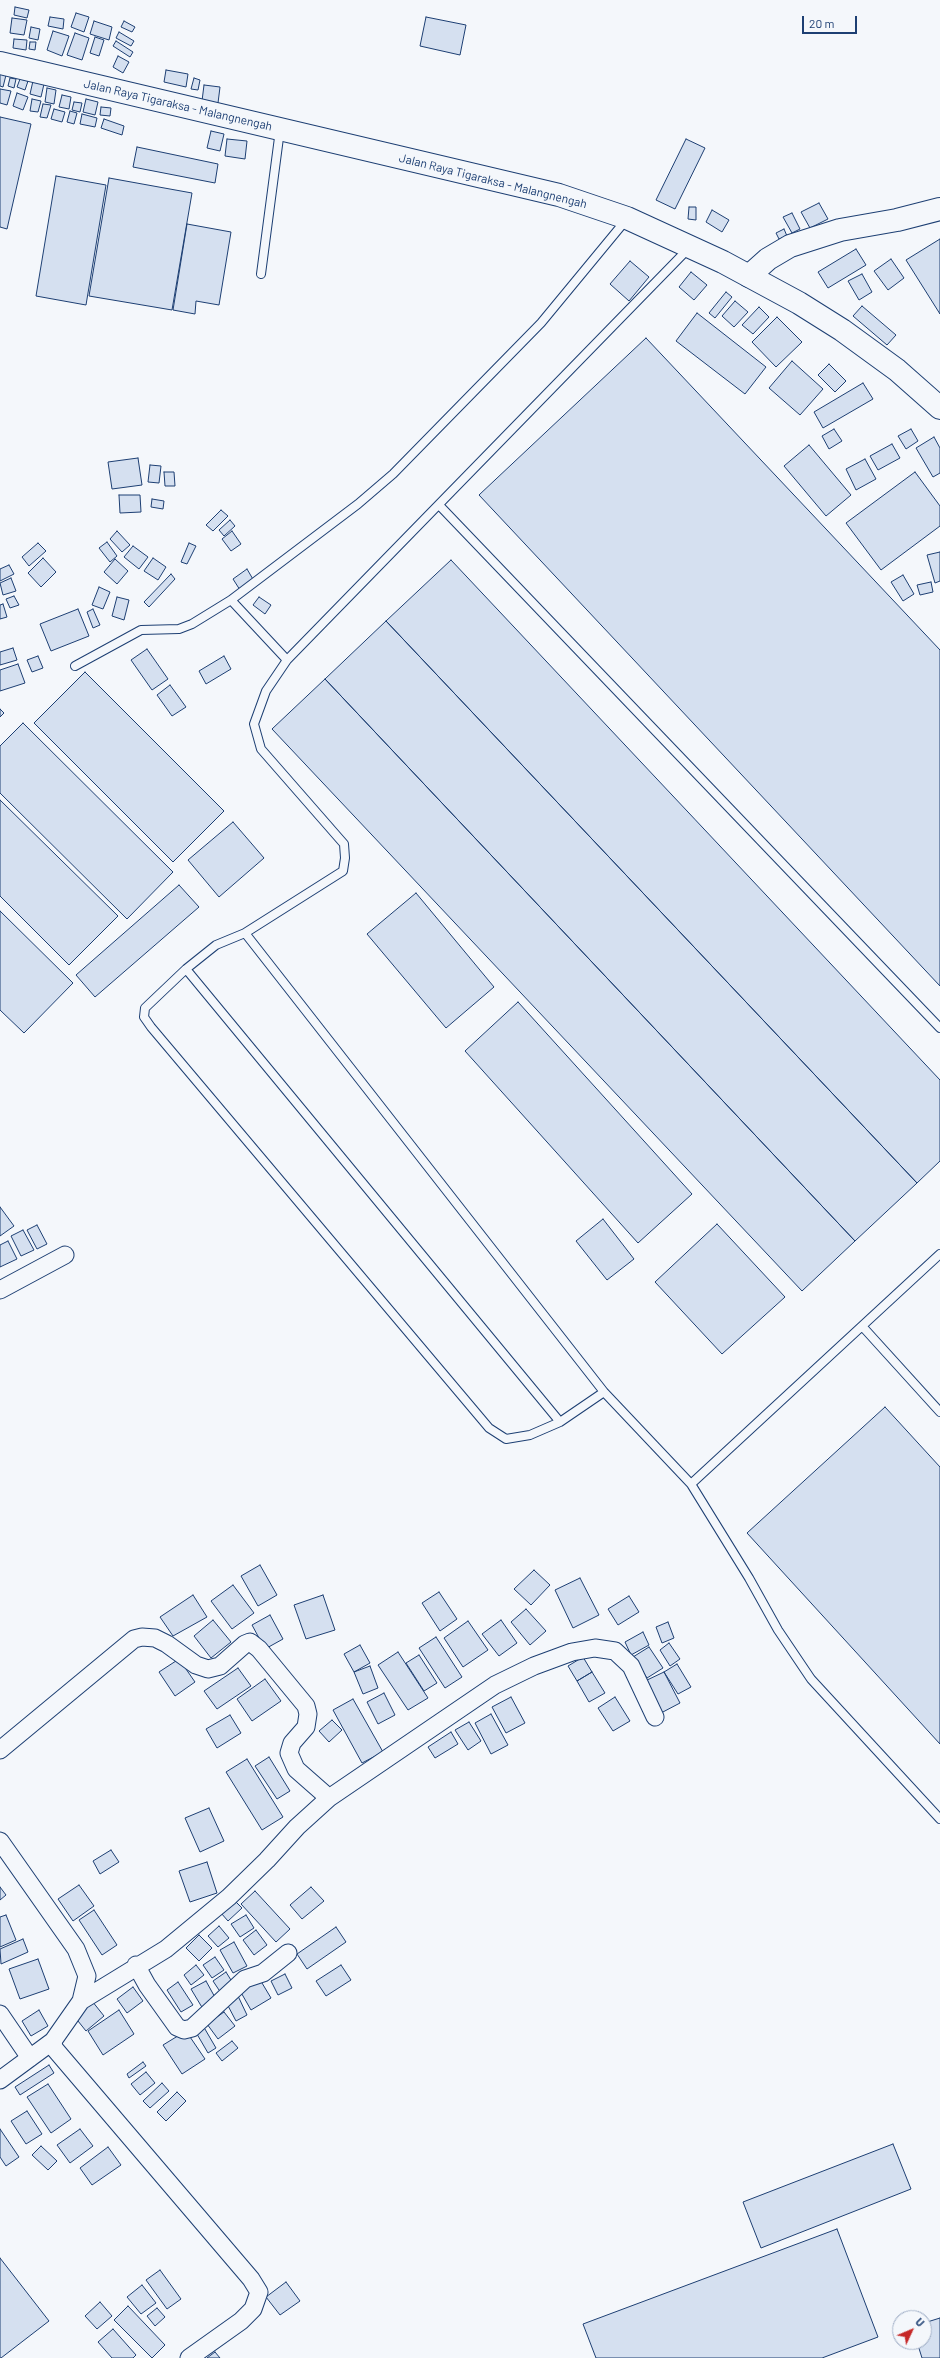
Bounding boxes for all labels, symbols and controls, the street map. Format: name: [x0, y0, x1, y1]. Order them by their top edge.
scale bar: [804, 8, 859, 34]
text: 20 m: [809, 16, 835, 30]
street label: Jalan Raya Tigaraksa - Malangnengah: [82, 76, 274, 134]
street label: Jalan Raya Tigaraksa - Malangnengah: [398, 151, 588, 211]
north arrow: [892, 2310, 932, 2350]
text: U: [913, 2315, 927, 2329]

